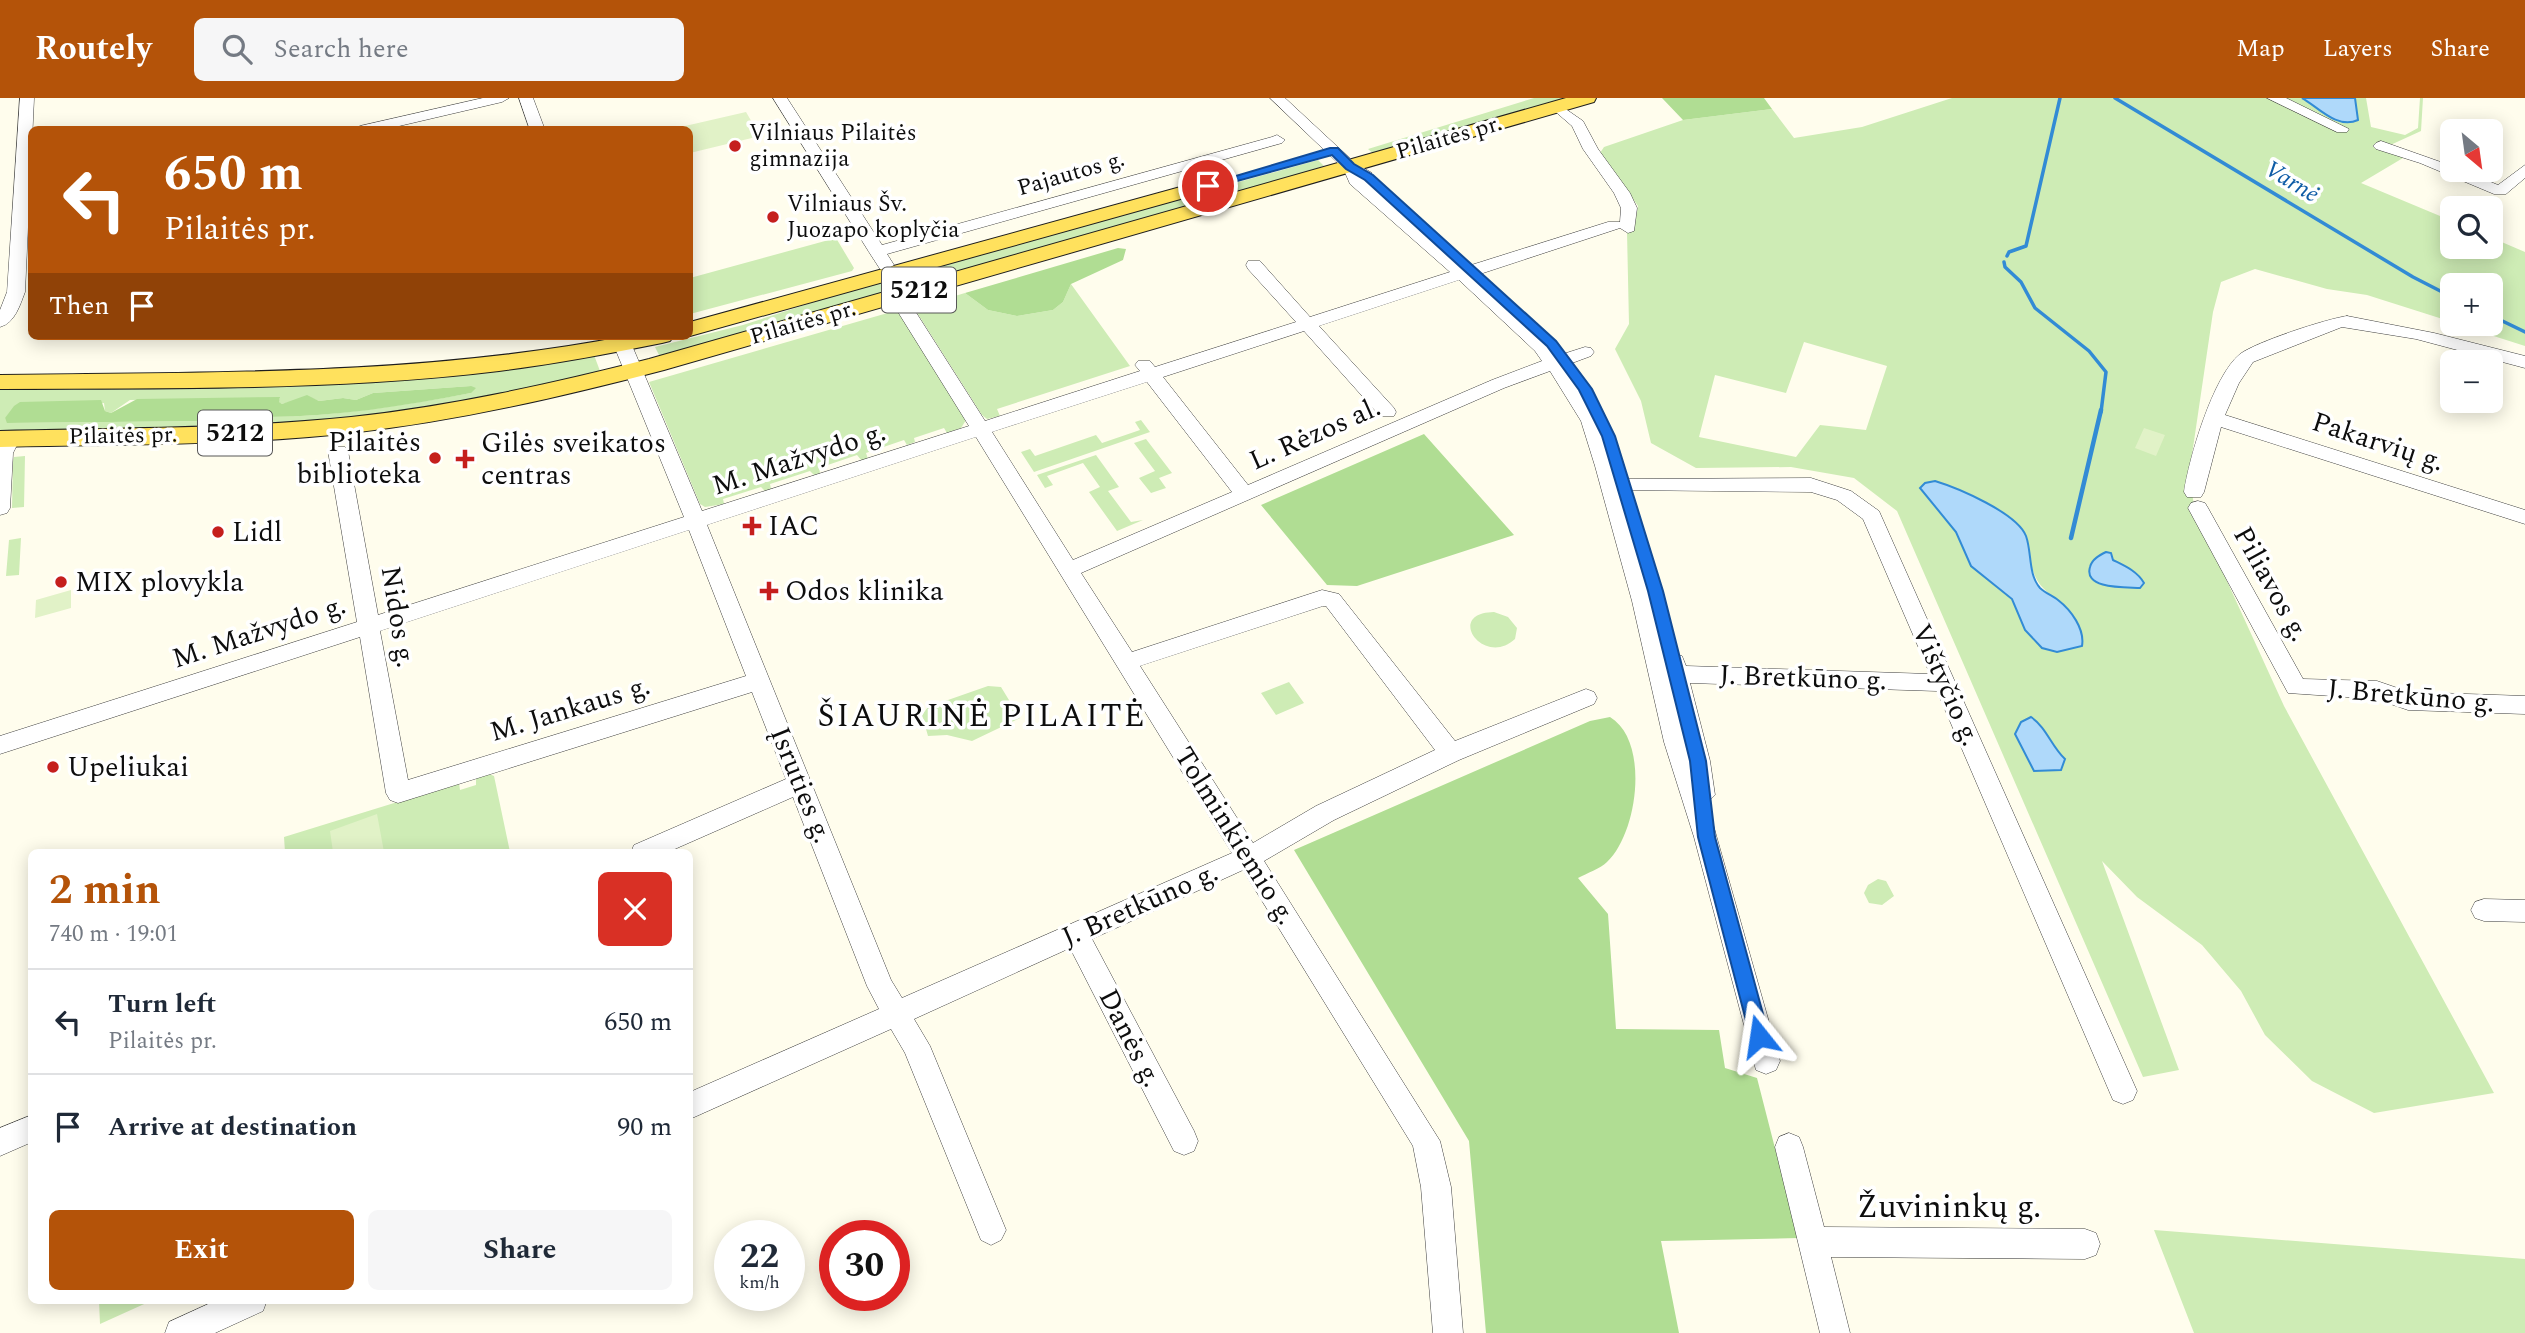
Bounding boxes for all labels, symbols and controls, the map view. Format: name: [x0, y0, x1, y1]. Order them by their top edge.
search box: [194, 18, 684, 81]
text: Routely: [35, 24, 152, 74]
text: Search here: [274, 29, 409, 69]
icon: search: [218, 30, 256, 68]
text: Map: [2236, 31, 2285, 67]
text: Layers: [2323, 31, 2393, 67]
text: Share: [2431, 31, 2490, 67]
street label: Pilaitės pr.: [1392, 106, 1506, 170]
place label: Vilniaus Pilaitės gimnazija: [749, 116, 917, 177]
north arrow: [2440, 119, 2502, 182]
map controls: [2440, 119, 2503, 413]
text: 650 m: [164, 137, 303, 212]
marker: Vilniaus Pilaitės gimnazija: [727, 138, 743, 154]
street label: Pajautos g.: [1013, 142, 1129, 206]
water label: Varnė: [2258, 152, 2326, 212]
icon: left: [49, 154, 140, 245]
pin: [1178, 156, 1238, 216]
icon: arrive: [1189, 167, 1227, 205]
place label: Vilniaus Šv. Juozapo koplyčia: [787, 187, 960, 248]
button: search: [2440, 196, 2503, 259]
text: Pilaitės pr.: [164, 205, 315, 254]
marker: Vilniaus Šv. Juozapo koplyčia: [765, 209, 781, 225]
road number: 5212: [882, 267, 956, 312]
button: +: [2440, 273, 2503, 336]
text: Then: [49, 286, 109, 326]
icon: arrive: [123, 287, 161, 325]
street label: Pilaitės pr.: [746, 291, 860, 355]
button: −: [2440, 350, 2503, 413]
street label: L. Rėzos al.: [1242, 386, 1388, 482]
street label: Pakarvių g.: [2306, 400, 2450, 484]
road number: 5212: [198, 410, 272, 456]
street label: M. Mažvydo g.: [707, 411, 891, 507]
street label: Pilaitės pr.: [68, 418, 178, 454]
place label: Pilaitės biblioteka: [296, 421, 421, 496]
place label: Gilės sveikatos centras: [481, 422, 666, 497]
marker: Gilės sveikatos centras: [455, 449, 475, 469]
marker: Pilaitės biblioteka: [427, 450, 443, 466]
place label: IAC: [768, 505, 819, 548]
place label: Lidl: [232, 511, 282, 554]
marker: IAC: [742, 516, 762, 536]
street label: Piliavos g.: [2222, 518, 2320, 650]
marker: Lidl: [210, 524, 226, 540]
place label: MIX plovykla: [75, 561, 244, 604]
street label: Nidos g.: [369, 563, 427, 671]
place label: Odos klinika: [785, 570, 944, 613]
marker: MIX plovykla: [53, 574, 69, 590]
marker: Odos klinika: [759, 581, 779, 601]
street label: M. Mažvydo g.: [167, 584, 351, 680]
street label: Vištyčio g.: [1900, 617, 1992, 753]
street label: J. Bretkūno g.: [1719, 654, 1887, 702]
street label: M. Jankaus g.: [484, 664, 656, 754]
street label: J. Bretkūno g.: [2326, 667, 2496, 725]
district label: ŠIAURINĖ PILAITĖ: [817, 692, 1147, 741]
street label: Įsruties g.: [758, 720, 844, 850]
street label: Tolminkiemio g.: [1163, 738, 1307, 934]
place label: Upeliukai: [67, 746, 189, 789]
marker: Upeliukai: [45, 759, 61, 775]
street label: J. Bretkūno g.: [1055, 851, 1225, 959]
text: 2 min: [49, 859, 161, 922]
button: close: [598, 872, 672, 946]
text: 740 m · 19:01: [49, 917, 178, 952]
street label: Danės g.: [1087, 981, 1173, 1095]
text: Turn left: [108, 984, 216, 1024]
position arrow: [1722, 999, 1796, 1073]
text: 650 m: [604, 1002, 672, 1042]
icon: left: [49, 1003, 87, 1041]
text: Pilaitės pr.: [108, 1024, 217, 1059]
text: Arrive at destination: [108, 1107, 357, 1147]
text: 90 m: [617, 1107, 672, 1147]
icon: arrive: [49, 1108, 87, 1146]
street label: Žuvininkų g.: [1857, 1182, 2041, 1232]
button: Exit: [49, 1210, 354, 1290]
button: Share: [368, 1210, 672, 1290]
speed limit sign: 30: [819, 1220, 910, 1311]
text: 22: [740, 1230, 779, 1283]
text: km/h: [739, 1269, 780, 1296]

